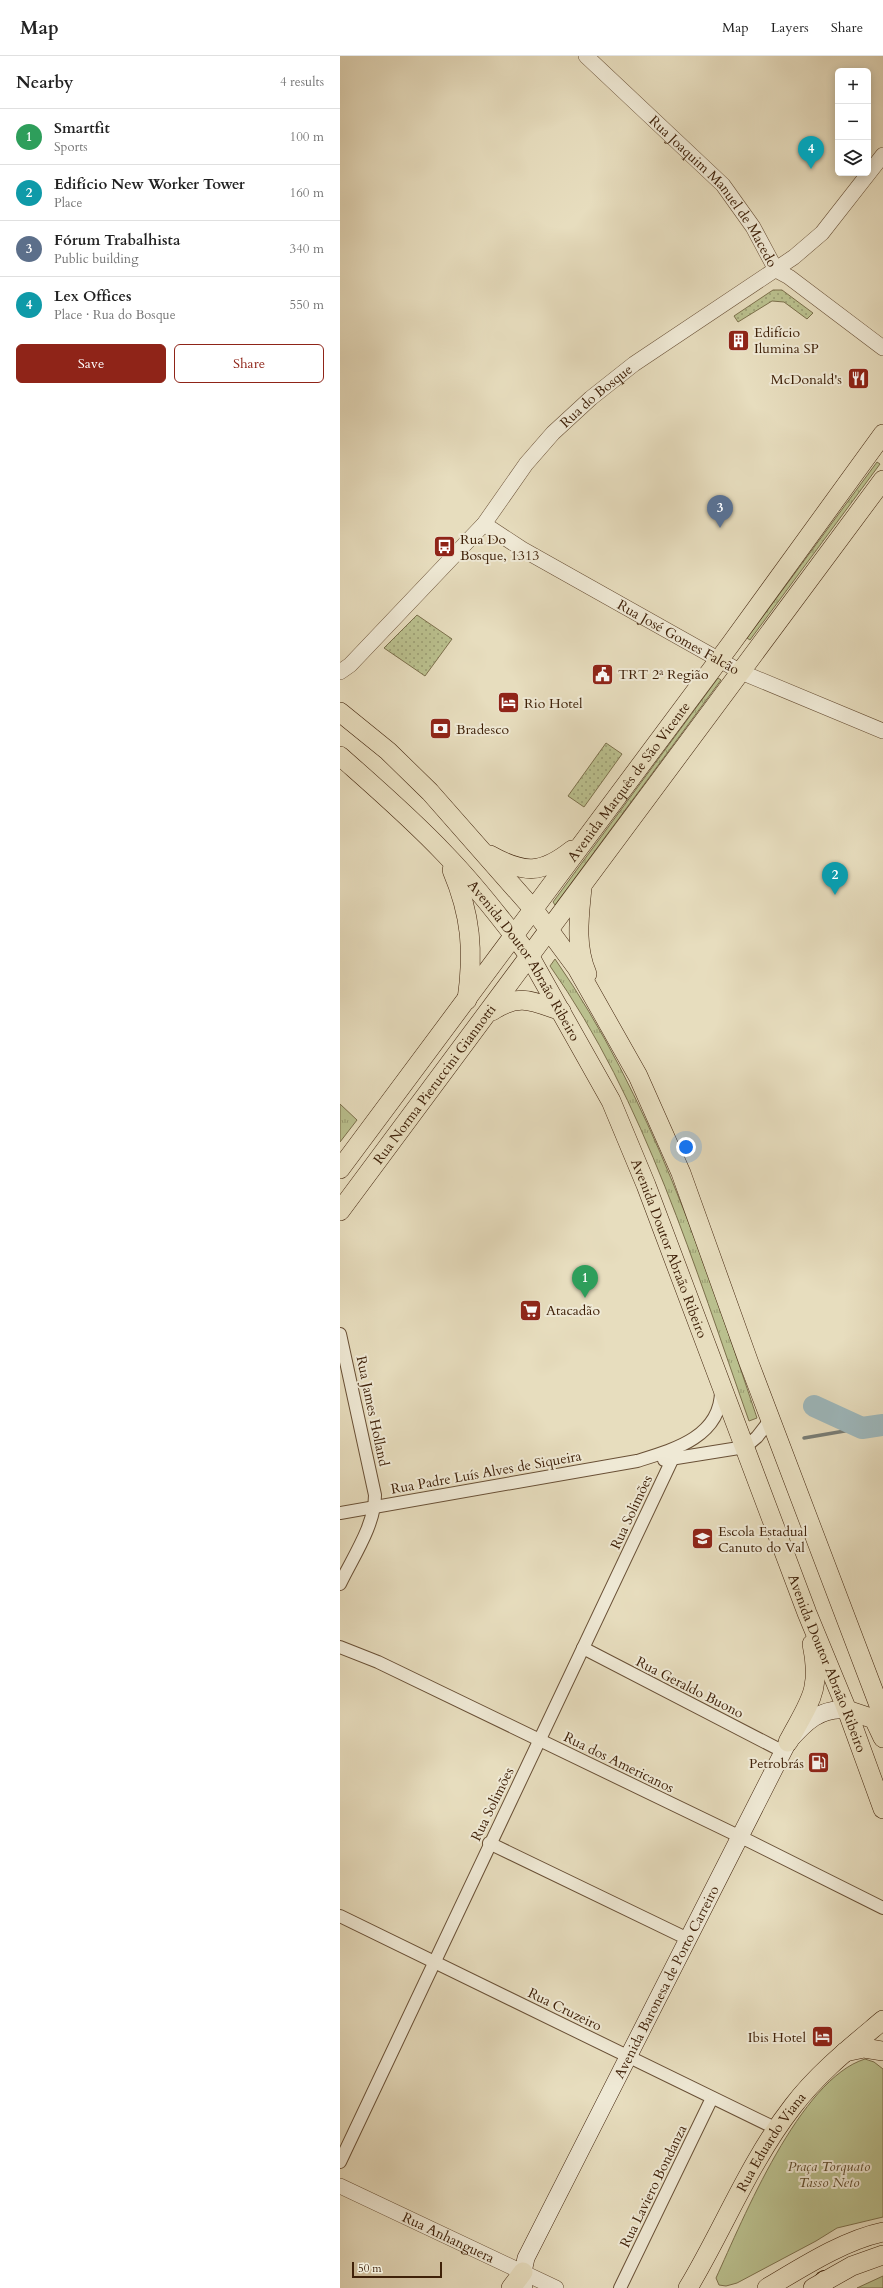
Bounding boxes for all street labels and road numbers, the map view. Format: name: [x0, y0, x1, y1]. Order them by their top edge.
street label: Rua Joaquim Manuel de Macedo: [645, 111, 782, 271]
street label: Rua do Bosque: [556, 360, 636, 432]
street label: Rua José Gomes Falcão: [614, 595, 743, 679]
street label: Avenida Marquês de São Vicente: [563, 698, 695, 866]
street label: Avenida Doutor Abraão Ribeiro: [463, 876, 585, 1045]
street label: Rua Norma Pieruccini Giannotti: [369, 1001, 500, 1168]
street label: Avenida Doutor Abraão Ribeiro: [626, 1156, 712, 1341]
street label: Rua James Holland: [352, 1354, 394, 1469]
street label: Rua Padre Luís Alves de Siqueira: [389, 1446, 583, 1499]
street label: Rua Solimões: [606, 1472, 657, 1552]
street label: Avenida Doutor Abraão Ribeiro: [783, 1571, 871, 1756]
street label: Rua Geraldo Buono: [633, 1652, 747, 1723]
street label: Rua dos Americanos: [560, 1727, 677, 1798]
street label: Rua Solimões: [466, 1764, 519, 1844]
street label: Avenida Baronesa de Porto Carreiro: [610, 1882, 724, 2082]
street label: Rua Cruzeiro: [525, 1983, 605, 2036]
street label: Rua Eduardo Viana: [732, 2088, 810, 2195]
street label: Rua Laviero Bondanza: [615, 2122, 691, 2251]
street label: Rua Anhanguera: [399, 2208, 498, 2268]

